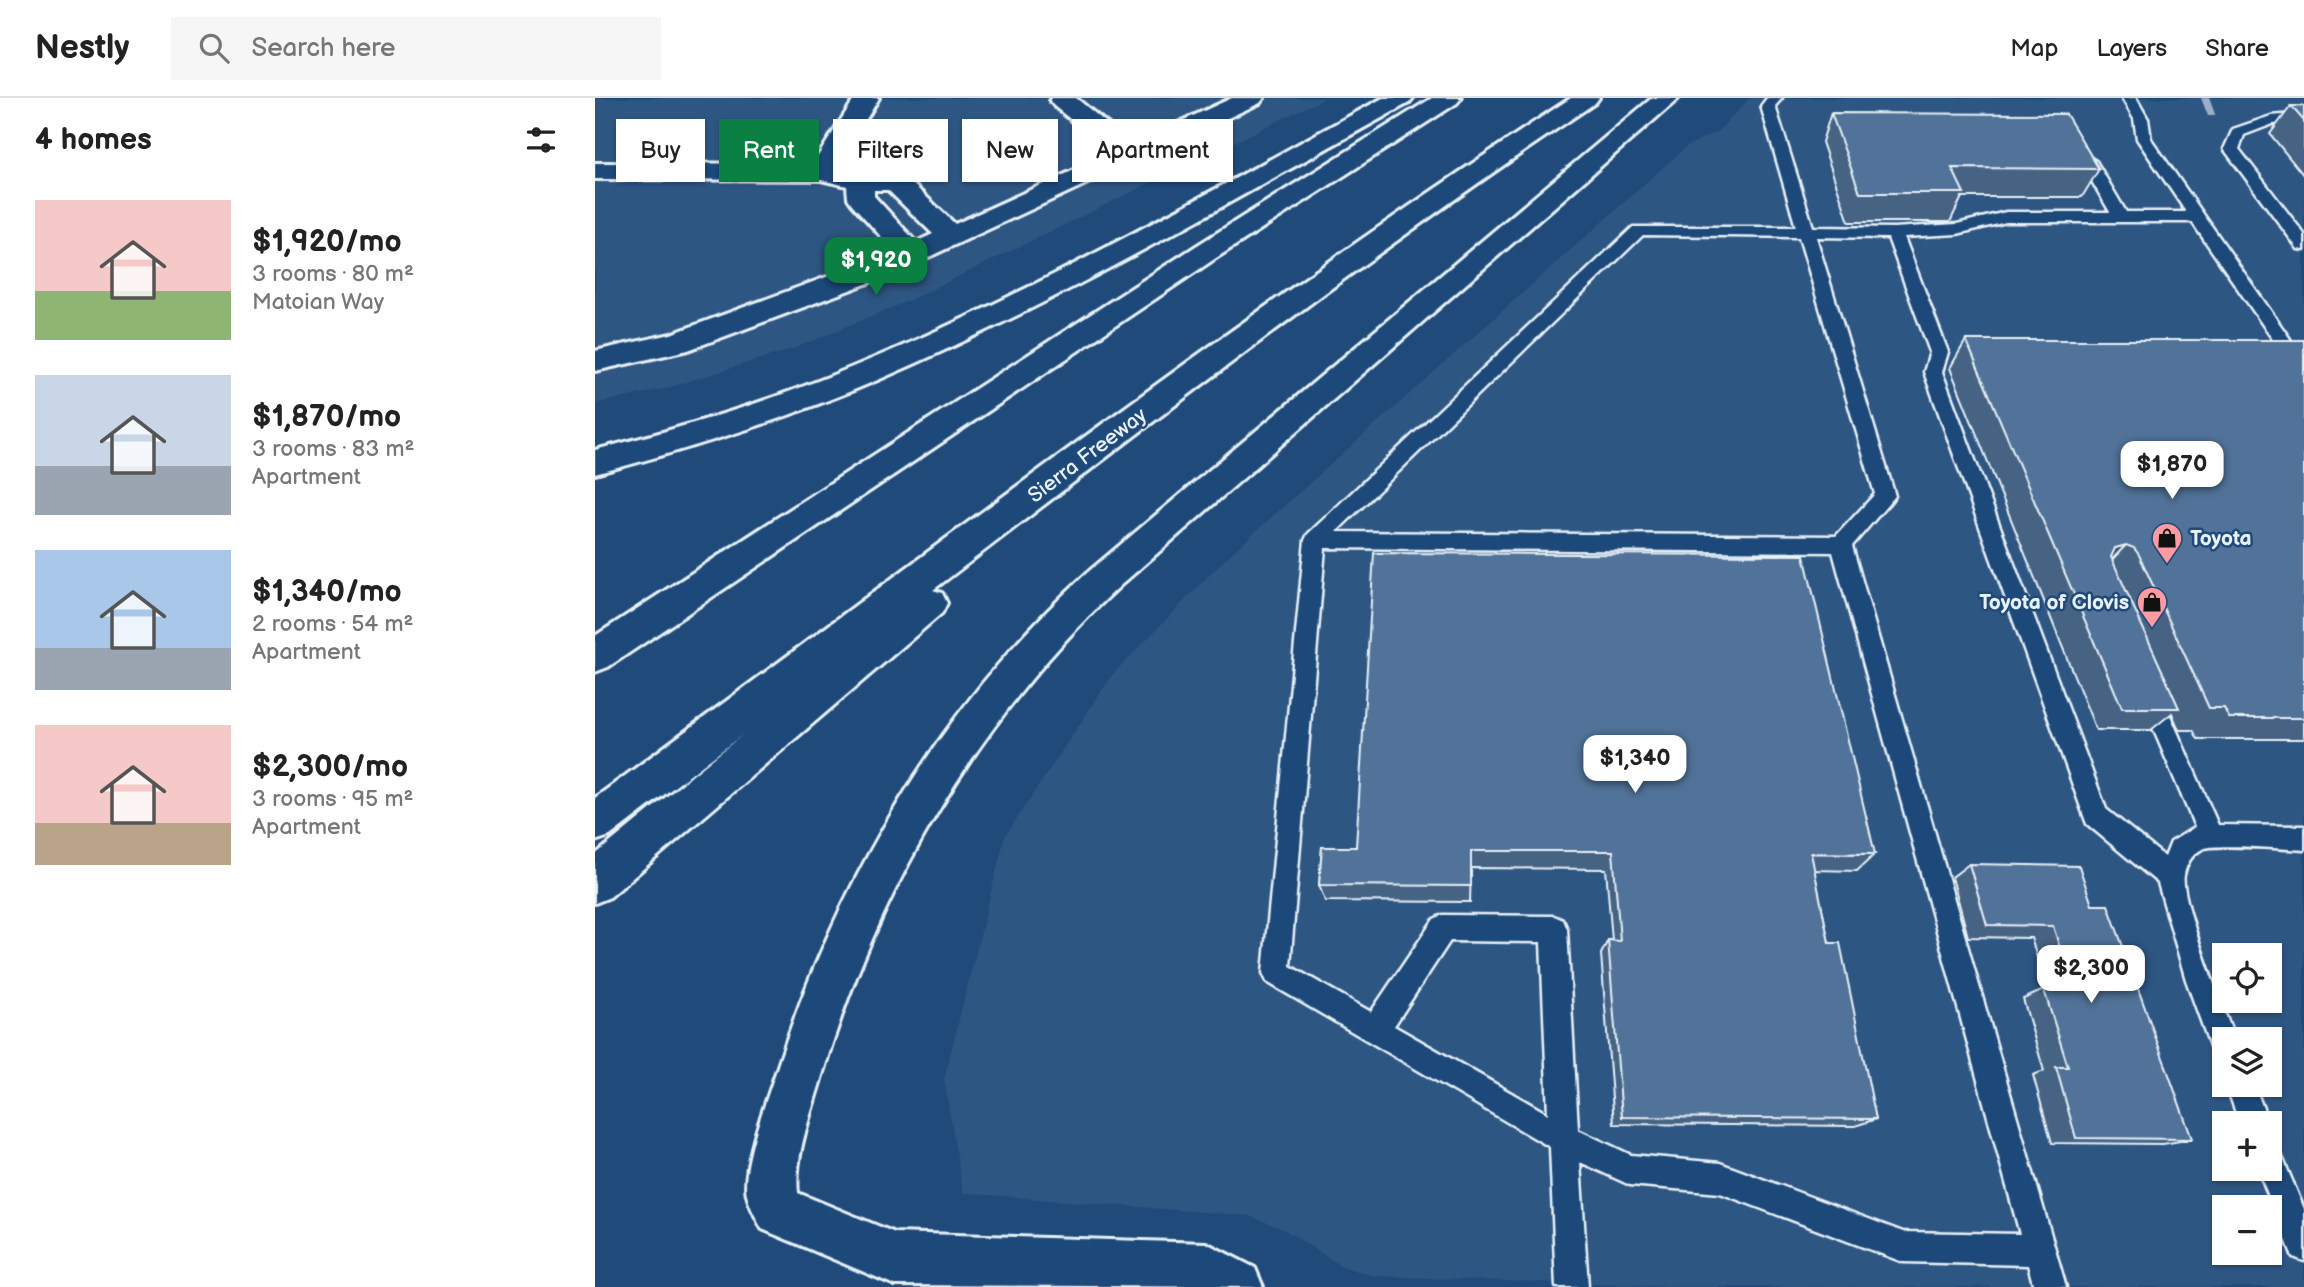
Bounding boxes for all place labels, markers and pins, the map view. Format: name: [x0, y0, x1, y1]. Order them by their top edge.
pin: $1,920: [819, 238, 933, 297]
pin: $1,870: [2115, 442, 2229, 501]
shop icon: Toyota: [2150, 521, 2184, 565]
place label: Toyota: [2190, 526, 2252, 551]
shop icon: Toyota of Clovis: [2135, 585, 2169, 629]
place label: Toyota of Clovis: [1979, 590, 2129, 615]
pin: $1,340: [1578, 736, 1692, 795]
pin: $2,300: [2034, 946, 2148, 1005]

